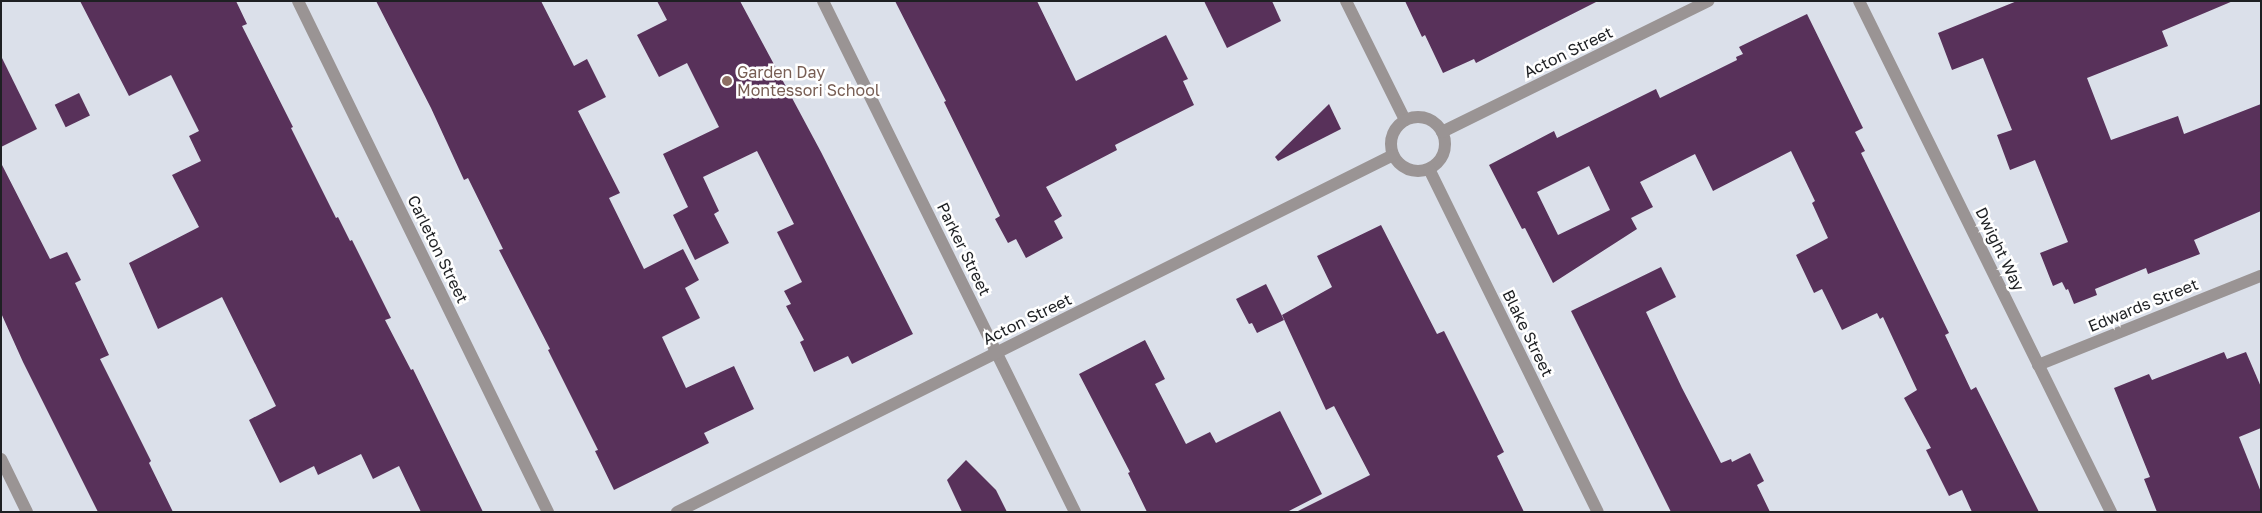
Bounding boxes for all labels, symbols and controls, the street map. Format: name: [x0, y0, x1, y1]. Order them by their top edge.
street label: Acton Street: [1520, 22, 1616, 82]
place label: Garden Day Montessori School: [737, 62, 880, 100]
marker: Garden Day Montessori School: [721, 75, 733, 87]
street label: Carleton Street: [404, 192, 472, 306]
street label: Parker Street: [933, 199, 995, 299]
street label: Dwight Way: [1971, 204, 2029, 294]
street label: Edwards Street: [2085, 274, 2201, 336]
street label: Blake Street: [1499, 286, 1557, 380]
street label: Acton Street: [979, 289, 1075, 349]

